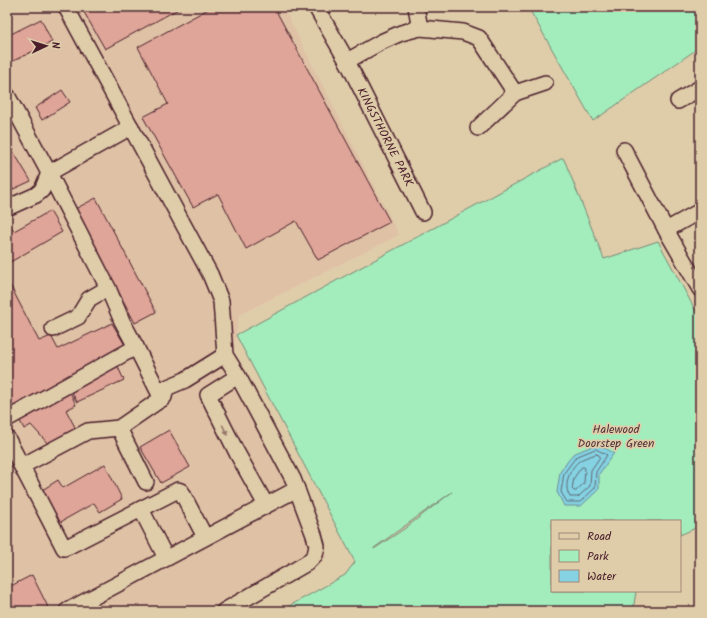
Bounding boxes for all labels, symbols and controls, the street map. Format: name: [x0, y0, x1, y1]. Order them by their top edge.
north arrow: [26, 26, 66, 66]
text: N: [46, 41, 64, 50]
street label: KINGSTHORNE PARK: [352, 84, 419, 191]
park label: Halewood Doorstep Green: [578, 420, 654, 453]
one-way arrow: [222, 424, 228, 436]
legend: [551, 520, 681, 592]
text: Road: [587, 527, 612, 546]
text: Park: [587, 547, 609, 566]
text: Water: [587, 567, 617, 586]

